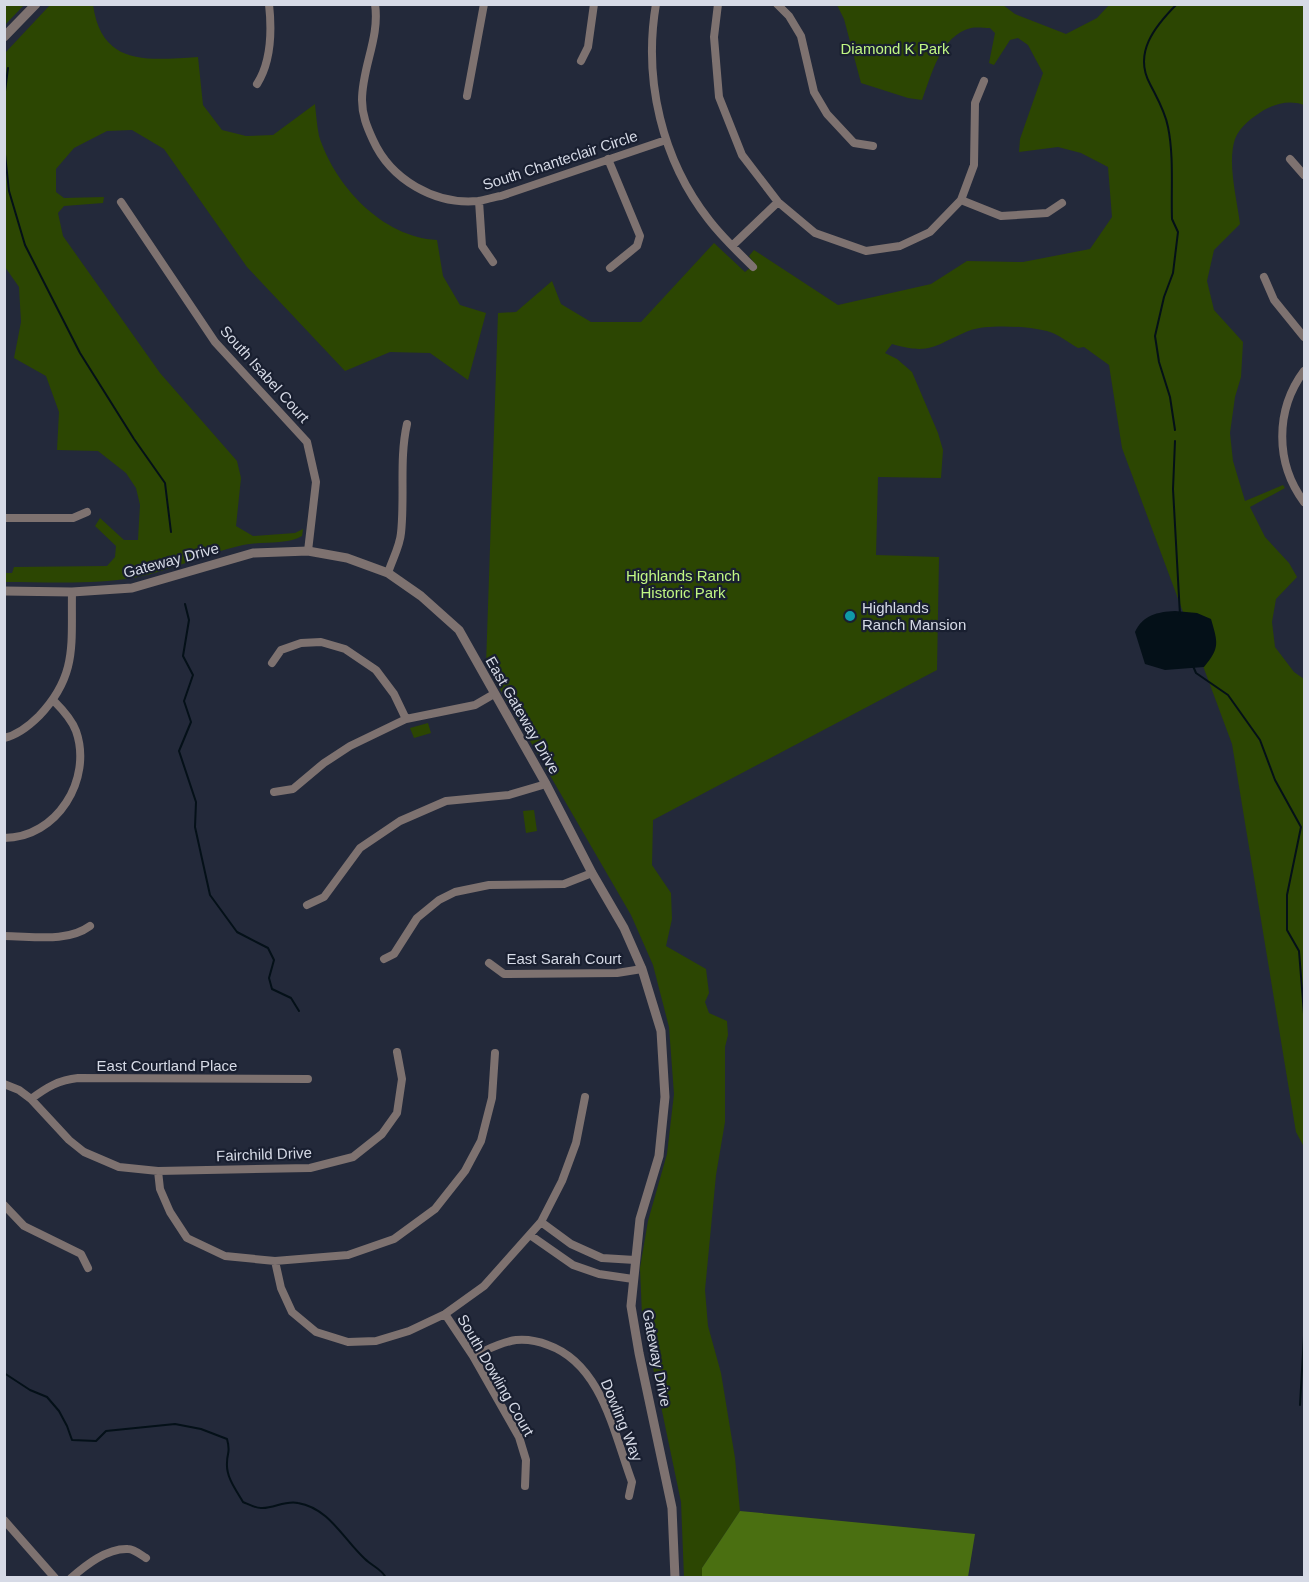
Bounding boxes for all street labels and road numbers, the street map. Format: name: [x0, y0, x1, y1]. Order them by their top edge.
street label: South Chanteclair Circle: [480, 127, 640, 193]
street label: South Isabel Court: [217, 322, 313, 426]
street label: Gateway Drive: [121, 539, 221, 581]
street label: East Gateway Drive: [483, 653, 563, 777]
street label: East Sarah Court: [506, 950, 622, 967]
street label: East Courtland Place: [97, 1057, 237, 1074]
street label: Fairchild Drive: [216, 1144, 312, 1164]
street label: Gateway Drive: [639, 1308, 675, 1408]
street label: South Dowling Court: [454, 1311, 538, 1440]
street label: Dowling Way: [598, 1376, 646, 1464]

